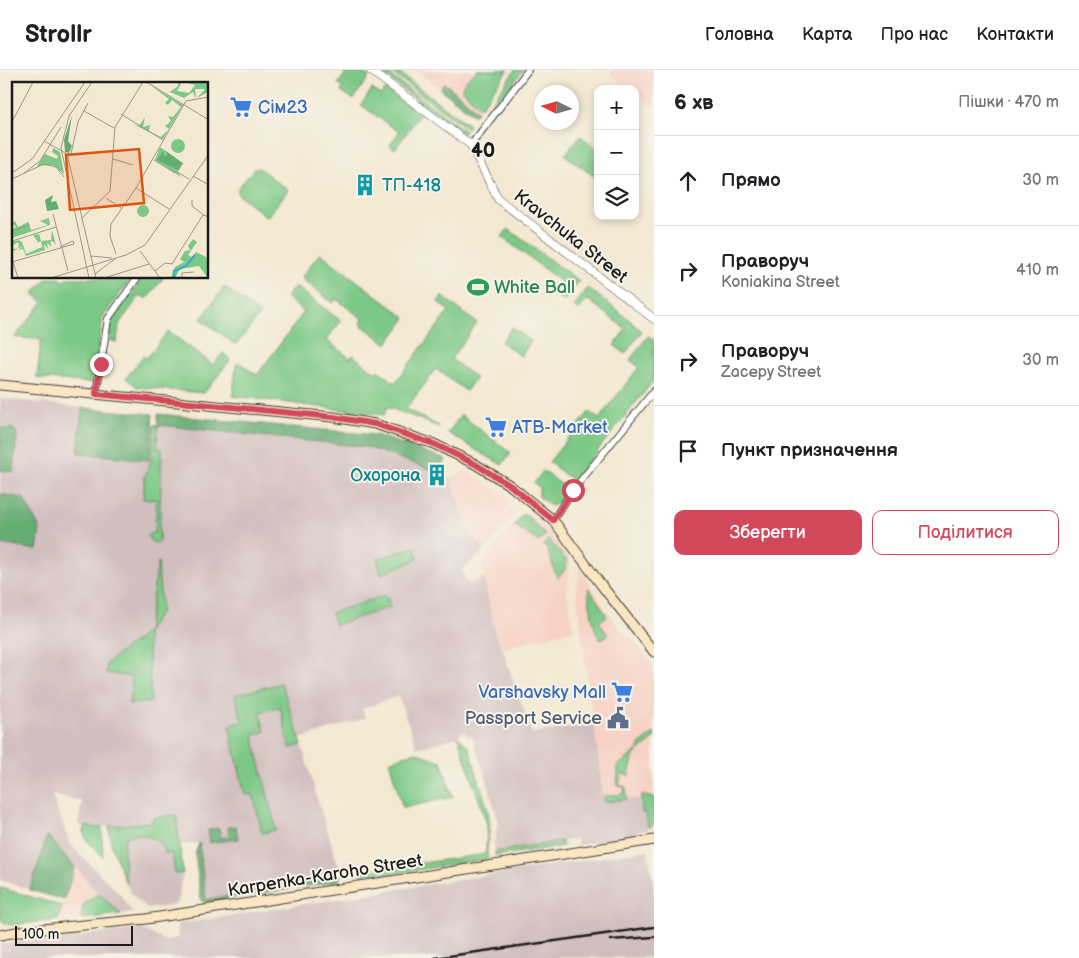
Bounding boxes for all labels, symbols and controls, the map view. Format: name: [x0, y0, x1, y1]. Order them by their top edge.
text: Strollr: [25, 20, 92, 49]
text: Головна: [705, 24, 774, 45]
text: Карта: [802, 24, 853, 45]
text: Про нас: [881, 24, 948, 45]
text: Контакти: [976, 24, 1054, 45]
inset map: [12, 82, 209, 279]
north arrow: [534, 85, 579, 130]
map controls: [594, 85, 639, 220]
button: +: [594, 85, 639, 130]
text: 6 хв: [674, 90, 713, 115]
text: Пішки · 470 m: [958, 93, 1059, 112]
supermarket icon: Сім23: [228, 94, 254, 120]
place label: Сім23: [258, 97, 308, 118]
button: −: [594, 130, 639, 175]
district label: 40: [471, 139, 495, 163]
icon: ahead: [674, 167, 702, 195]
text: Прямо: [721, 169, 781, 192]
text: 30 m: [1022, 171, 1059, 190]
building icon: ТП-418: [352, 172, 378, 198]
place label: ТП-418: [382, 175, 441, 196]
button: layers: [594, 175, 639, 220]
street label: Kravchuka Street: [510, 185, 632, 288]
text: Праворуч: [721, 250, 809, 273]
icon: right: [674, 257, 702, 285]
text: 410 m: [1016, 261, 1059, 280]
text: Koniakina Street: [721, 273, 840, 292]
sports icon: White Ball: [465, 274, 491, 300]
place label: White Ball: [494, 277, 575, 298]
text: Праворуч: [721, 340, 809, 363]
icon: right: [674, 347, 702, 375]
text: 30 m: [1022, 351, 1059, 370]
route end: [90, 353, 113, 376]
text: Zacepy Street: [721, 363, 821, 382]
supermarket icon: ATB-Market: [483, 414, 509, 440]
place label: ATB-Market: [512, 417, 608, 438]
icon: arrive: [674, 437, 702, 465]
text: Пункт призначення: [721, 439, 898, 462]
building icon: Охорона: [424, 462, 450, 488]
place label: Охорона: [350, 465, 421, 486]
route start: [562, 479, 585, 502]
button: Зберегти: [674, 510, 862, 555]
button: Поділитися: [872, 510, 1059, 555]
supermarket icon: Varshavsky Mall: [609, 679, 635, 705]
place label: Varshavsky Mall: [478, 682, 606, 703]
public building icon: Passport Service: [605, 705, 631, 731]
place label: Passport Service: [465, 708, 602, 729]
street label: Karpenka-Karoho Street: [226, 850, 424, 901]
scale bar: [15, 923, 132, 946]
text: 100 m: [22, 926, 59, 943]

